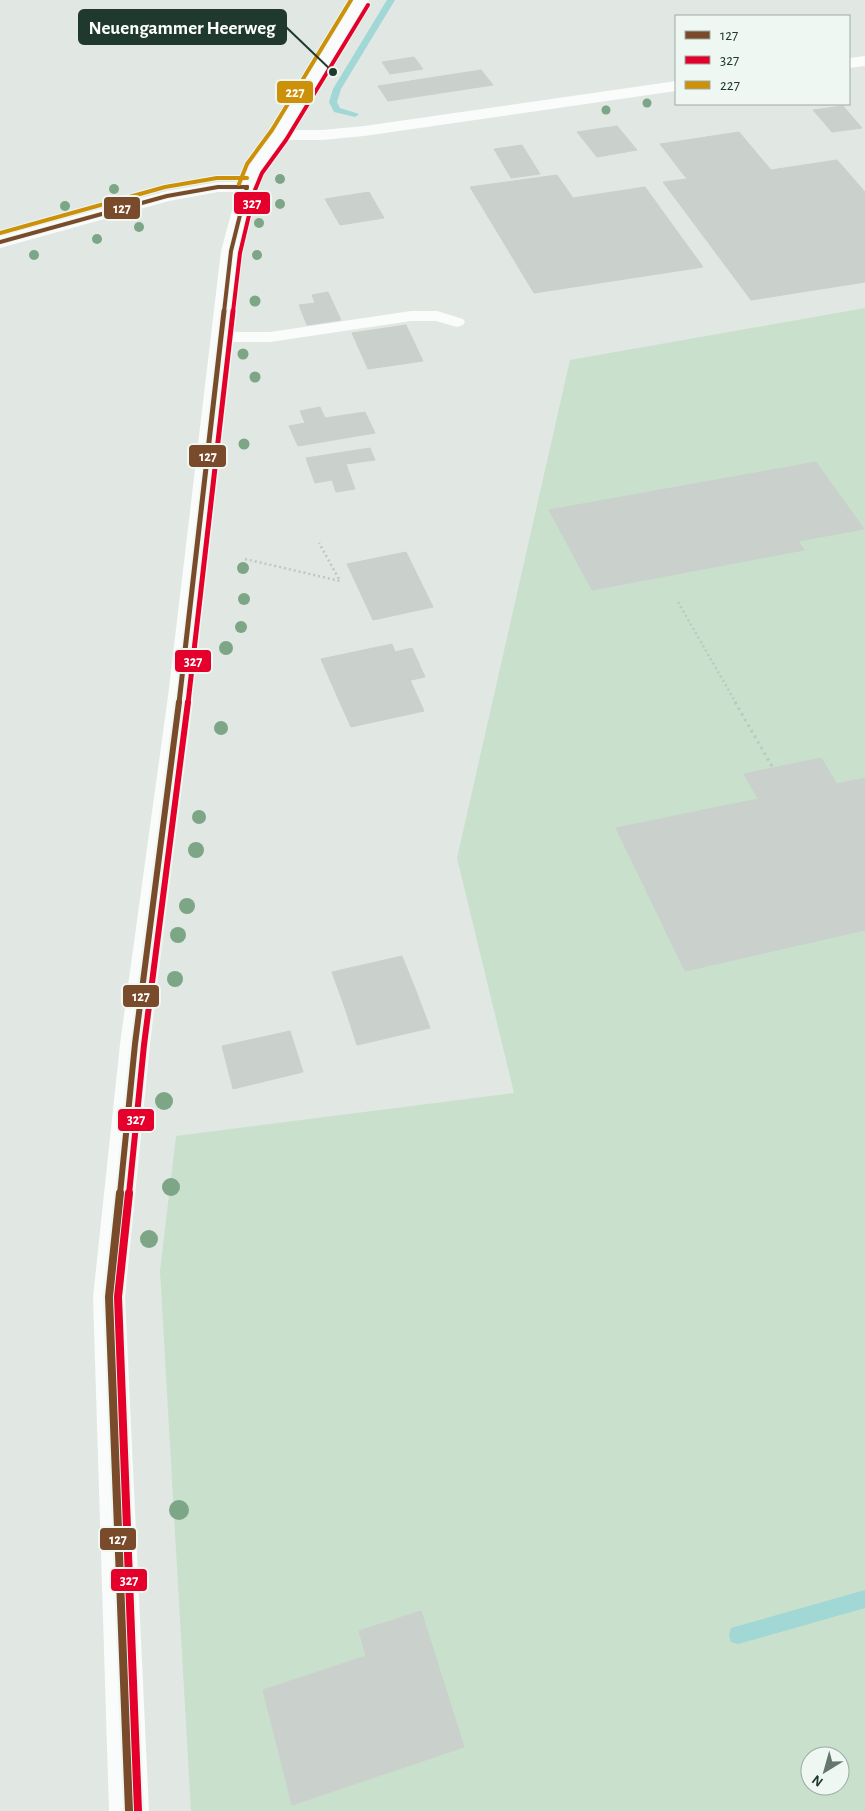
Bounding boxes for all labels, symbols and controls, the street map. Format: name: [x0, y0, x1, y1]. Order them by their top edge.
callout: Neuengammer Heerweg: [79, 10, 286, 44]
legend: [675, 15, 850, 105]
text: Neuengammer Heerweg: [89, 19, 276, 38]
text: 127: [720, 28, 738, 43]
text: 327: [720, 53, 739, 68]
text: 227: [720, 78, 740, 93]
line badge: 227: [276, 80, 314, 104]
text: 227: [285, 86, 305, 100]
line badge: 327: [233, 191, 271, 215]
line badge: 127: [103, 196, 141, 220]
text: 327: [243, 197, 261, 211]
text: 127: [113, 202, 131, 216]
line badge: 127: [188, 444, 227, 468]
text: 127: [199, 450, 217, 464]
line badge: 327: [174, 649, 212, 673]
text: 327: [184, 655, 202, 669]
line badge: 127: [122, 984, 160, 1008]
text: 127: [132, 990, 150, 1004]
line badge: 327: [117, 1108, 155, 1132]
text: 327: [127, 1113, 145, 1127]
line badge: 127: [99, 1527, 137, 1551]
text: 127: [109, 1533, 127, 1547]
line badge: 327: [110, 1568, 148, 1592]
text: 327: [120, 1574, 138, 1588]
north arrow: [800, 1746, 850, 1796]
text: N: [810, 1772, 826, 1789]

